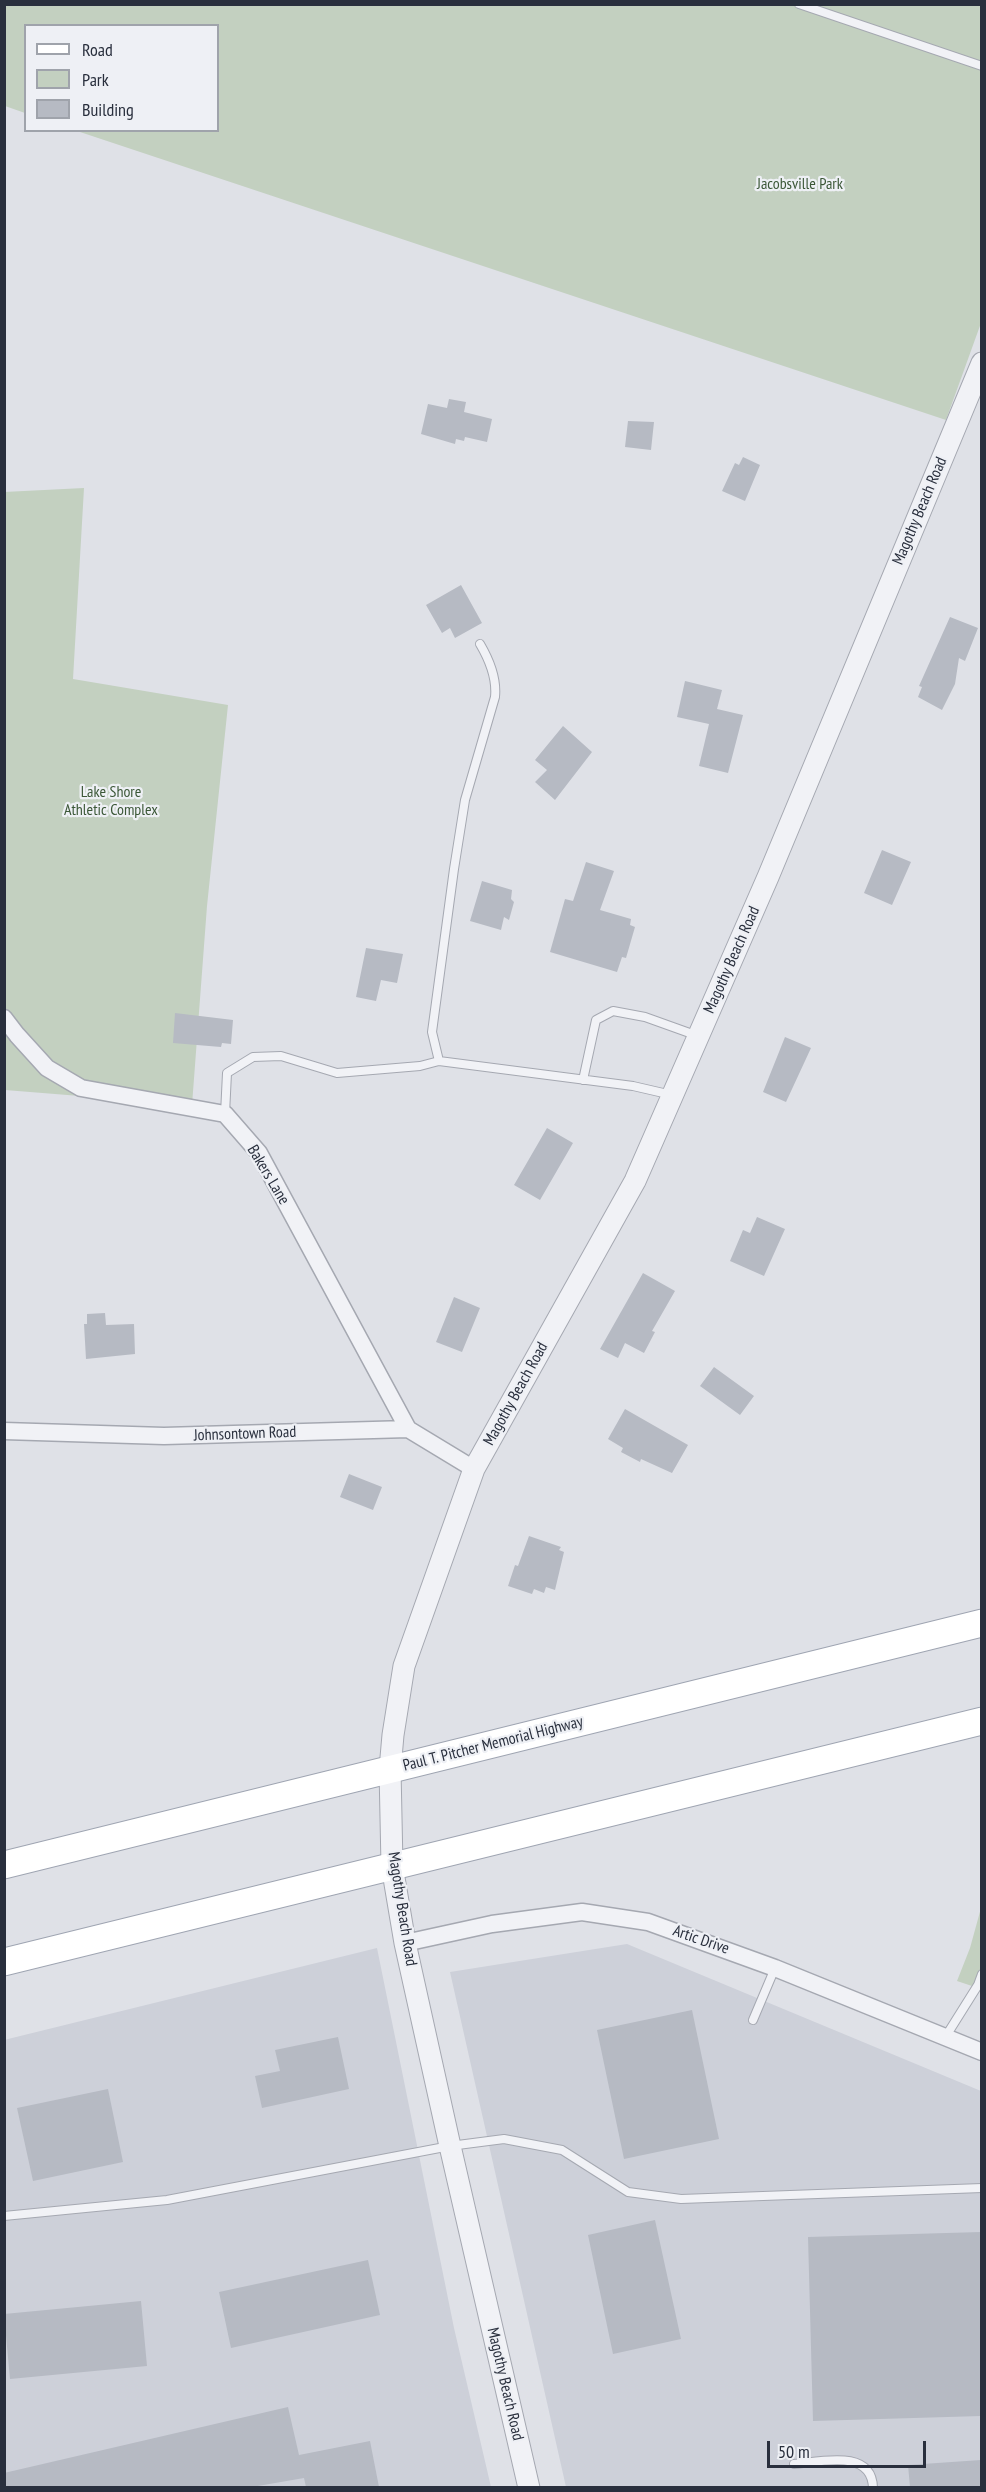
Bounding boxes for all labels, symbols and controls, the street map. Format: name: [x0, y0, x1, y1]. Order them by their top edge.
legend: [24, 24, 219, 132]
text: Road: [82, 38, 113, 61]
text: Park: [82, 68, 109, 91]
text: Building: [82, 98, 134, 121]
park label: Jacobsville Park: [757, 174, 843, 194]
street label: Magothy Beach Road: [889, 454, 951, 568]
park label: Lake Shore Athletic Complex: [64, 782, 158, 820]
street label: Magothy Beach Road: [700, 903, 764, 1017]
street label: Bakers Lane: [243, 1142, 293, 1208]
street label: Magothy Beach Road: [480, 1339, 552, 1449]
street label: Johnsontown Road: [194, 1423, 296, 1445]
street label: Paul T. Pitcher Memorial Highway: [401, 1712, 585, 1776]
street label: Magothy Beach Road: [384, 1851, 420, 1967]
street label: Artic Drive: [670, 1921, 732, 1959]
street label: Magothy Beach Road: [483, 2326, 527, 2442]
scale bar: [770, 2429, 929, 2467]
text: 50 m: [778, 2440, 810, 2463]

